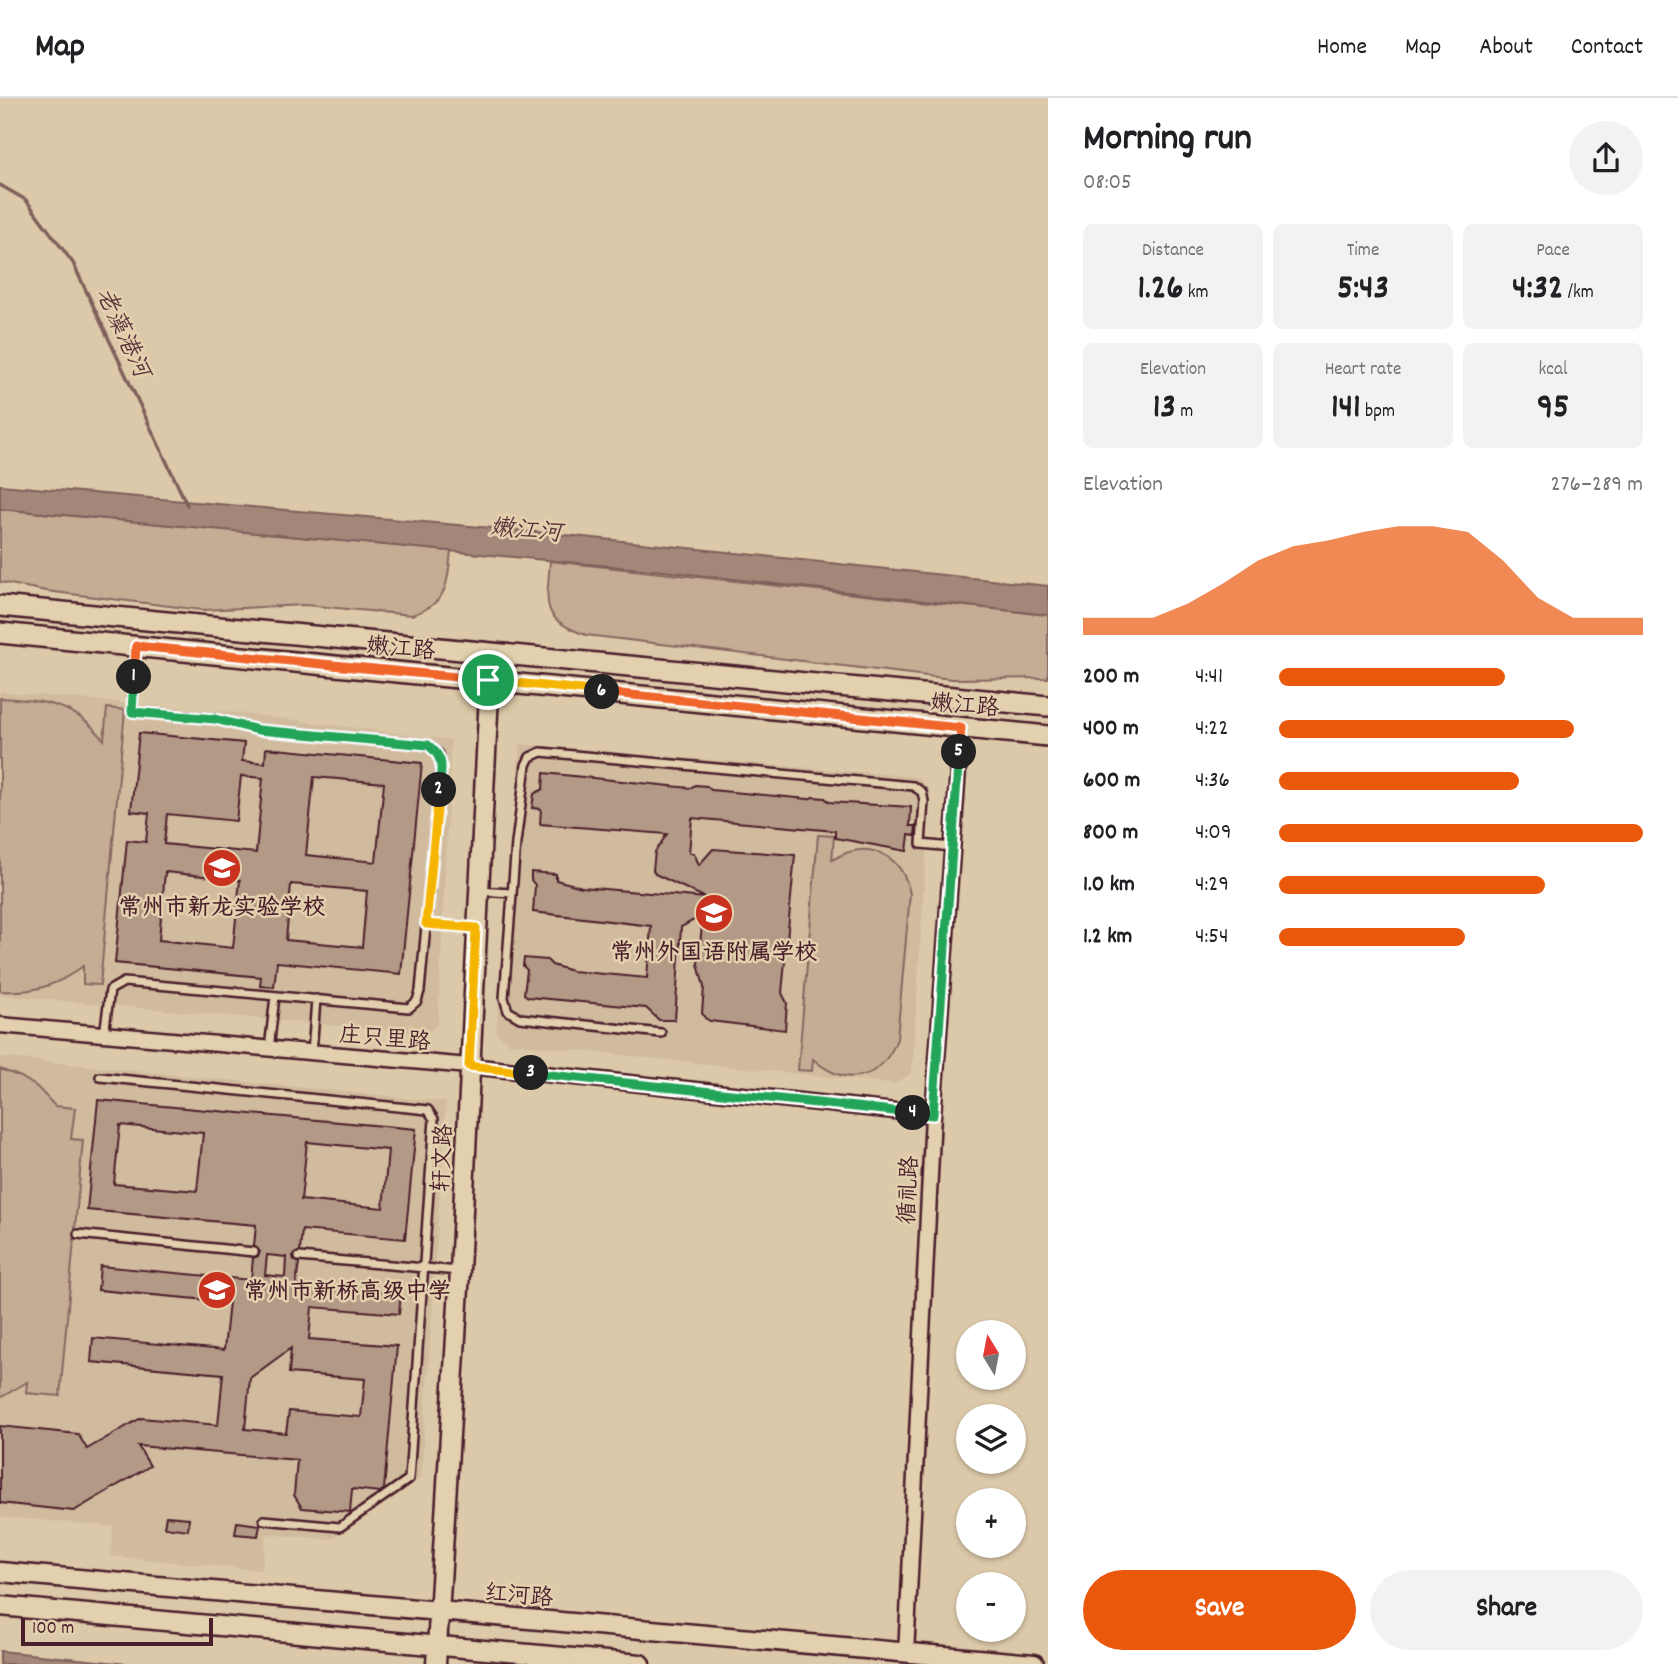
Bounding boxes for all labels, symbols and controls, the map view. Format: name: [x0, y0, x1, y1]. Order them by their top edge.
text: Map: [35, 25, 85, 72]
text: Home: [1317, 31, 1367, 65]
text: Map: [1405, 31, 1441, 65]
text: About: [1479, 31, 1533, 65]
text: Contact: [1571, 31, 1643, 65]
text: Morning run: [1083, 113, 1252, 168]
button: share: [1569, 121, 1643, 195]
text: 08:05: [1083, 167, 1132, 200]
text: Distance: [1142, 238, 1204, 265]
text: Time: [1347, 238, 1379, 265]
text: Pace: [1536, 238, 1570, 265]
text: 1.26: [1137, 265, 1183, 315]
text: 5:43: [1337, 265, 1389, 315]
text: 4:32: [1512, 265, 1563, 315]
text: km: [1183, 280, 1209, 307]
text: /km: [1563, 280, 1594, 307]
water label: 老藻港河: [86, 283, 159, 388]
text: Elevation: [1140, 357, 1206, 384]
text: Heart rate: [1325, 357, 1401, 384]
text: kcal: [1539, 357, 1567, 384]
text: 13: [1153, 384, 1176, 434]
text: 141: [1331, 384, 1361, 434]
text: 95: [1537, 384, 1569, 434]
text: m: [1176, 399, 1193, 426]
text: bpm: [1361, 399, 1395, 426]
text: Elevation: [1083, 469, 1163, 502]
text: 276–289 m: [1551, 469, 1643, 502]
water label: 嫩江河: [488, 512, 567, 552]
street label: 嫩江路: [365, 631, 437, 670]
pin: [458, 650, 518, 710]
pin: 1: [116, 660, 152, 694]
icon: arrive: [469, 661, 507, 699]
text: 200 m: [1083, 661, 1139, 694]
text: 4:41: [1195, 661, 1223, 694]
text: 1: [131, 663, 136, 690]
pin: 6: [584, 674, 620, 710]
text: 6: [597, 678, 606, 705]
street label: 嫩江路: [929, 688, 1001, 727]
text: 400 m: [1083, 713, 1139, 746]
text: 4:22: [1195, 713, 1228, 746]
pin: 5: [942, 734, 976, 770]
text: 5: [954, 738, 963, 765]
text: 600 m: [1083, 765, 1140, 798]
text: 4:36: [1195, 765, 1230, 798]
pin: 2: [422, 772, 457, 808]
text: 2: [434, 776, 443, 803]
text: 800 m: [1083, 817, 1138, 850]
text: 4:09: [1195, 817, 1231, 850]
school or university icon: 常州市新龙实验学校: [201, 847, 243, 889]
text: 1.0 km: [1083, 869, 1135, 902]
text: 4:29: [1195, 869, 1229, 902]
school or university icon: 常州外国语附属学校: [693, 892, 735, 934]
place label: 常州市新龙实验学校: [119, 893, 326, 926]
text: 1.2 km: [1083, 921, 1132, 954]
text: 4:54: [1195, 921, 1229, 954]
place label: 常州外国语附属学校: [611, 938, 818, 971]
street label: 庄只里路: [337, 1020, 432, 1061]
pin: 3: [514, 1056, 548, 1090]
text: 3: [526, 1059, 535, 1086]
pin: 4: [895, 1096, 930, 1130]
text: 4: [909, 1099, 916, 1126]
street label: 轩文路: [426, 1123, 463, 1193]
street label: 循礼路: [892, 1155, 929, 1225]
school or university icon: 常州市新桥高级中学: [196, 1269, 238, 1311]
place label: 常州市新桥高级中学: [244, 1277, 451, 1310]
north arrow: [956, 1320, 1026, 1390]
map controls: [956, 1320, 1026, 1642]
button: layers: [956, 1404, 1026, 1474]
button: +: [956, 1488, 1026, 1558]
button: Save: [1083, 1570, 1356, 1650]
button: Share: [1370, 1570, 1643, 1650]
button: −: [956, 1572, 1026, 1642]
street label: 红河路: [483, 1578, 555, 1617]
scale bar: [21, 1615, 214, 1647]
text: 100 m: [32, 1616, 74, 1643]

